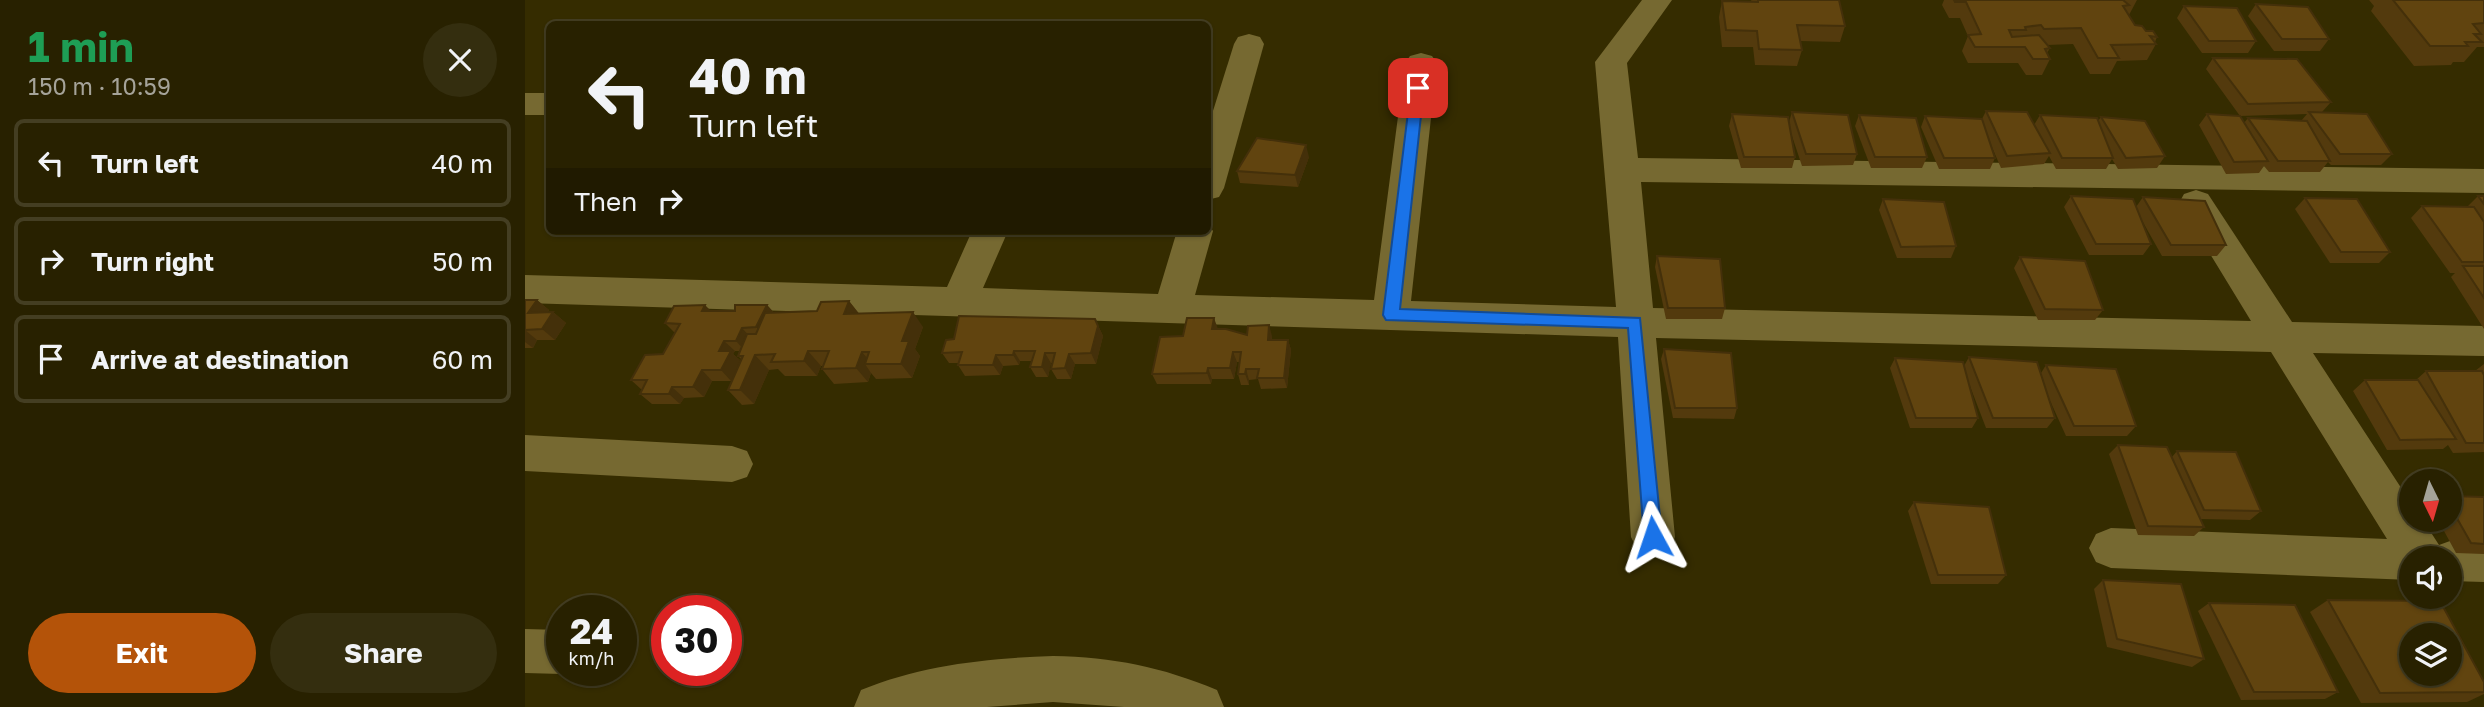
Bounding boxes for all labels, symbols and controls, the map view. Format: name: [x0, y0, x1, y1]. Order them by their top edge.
text: 1 min: [28, 21, 134, 71]
button: close: [423, 23, 497, 97]
text: 40 m: [689, 46, 807, 105]
icon: left: [574, 49, 665, 140]
pin: [1388, 58, 1448, 118]
icon: arrive: [1399, 69, 1437, 107]
text: 150 m · 10:59: [28, 72, 171, 100]
text: Turn left: [689, 106, 818, 144]
icon: left: [32, 144, 70, 182]
text: Turn left: [91, 148, 199, 179]
text: 40 m: [432, 148, 493, 179]
icon: right: [651, 182, 689, 220]
text: Then: [574, 186, 637, 217]
icon: right: [32, 242, 70, 280]
text: Turn right: [91, 246, 214, 277]
text: 50 m: [432, 246, 493, 277]
icon: arrive: [32, 340, 70, 378]
text: Arrive at destination: [91, 344, 349, 375]
text: 60 m: [432, 344, 493, 375]
north arrow: [2399, 469, 2462, 532]
map controls: [2399, 469, 2462, 686]
position arrow: [1616, 500, 1690, 574]
button: sound: [2399, 546, 2462, 609]
speed limit sign: 30: [651, 595, 742, 686]
text: 24: [570, 610, 613, 652]
button: Exit: [28, 613, 256, 693]
button: Share: [270, 613, 497, 693]
button: layers: [2399, 623, 2462, 686]
text: km/h: [569, 647, 614, 669]

